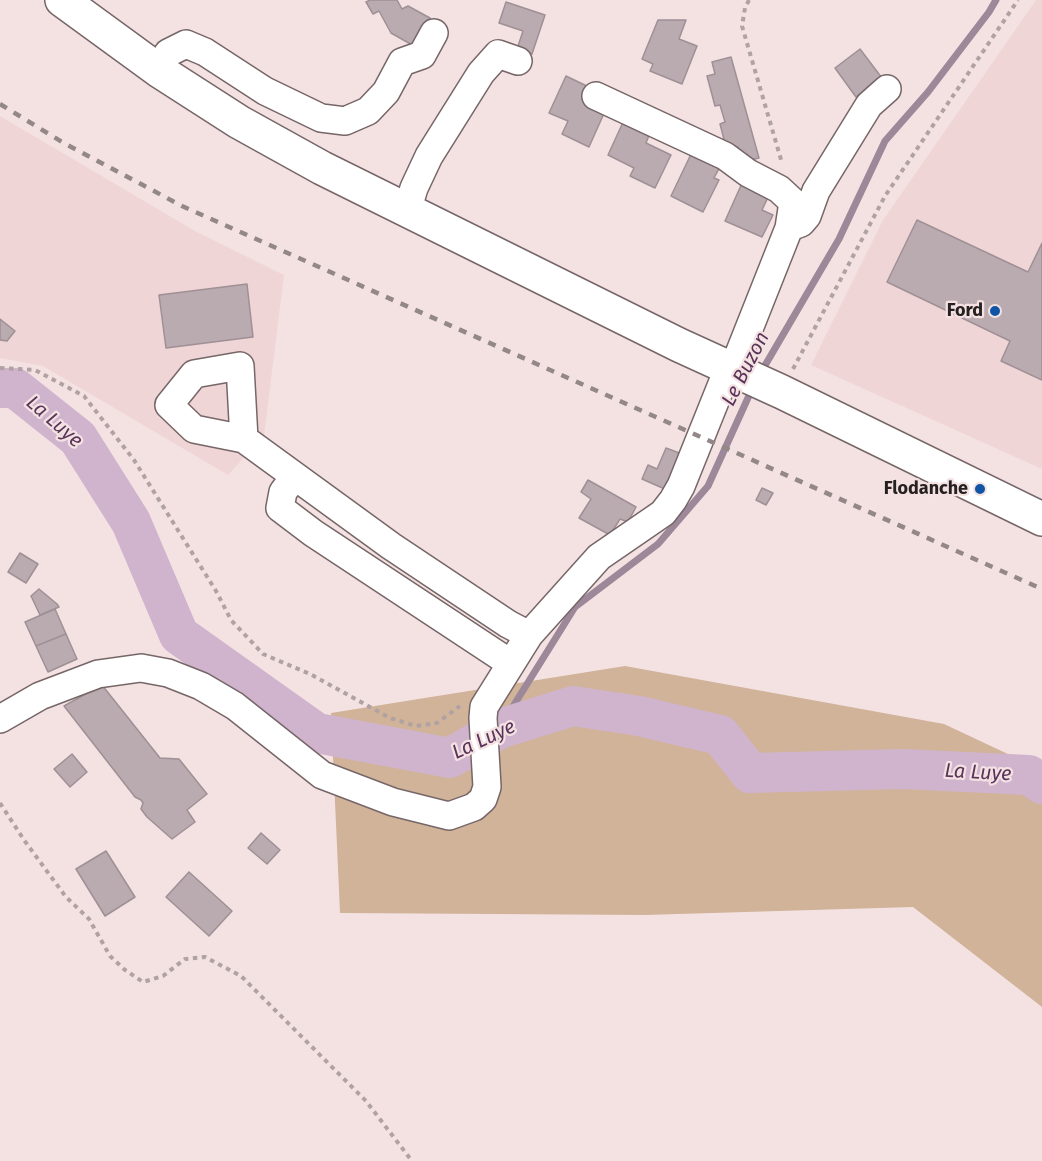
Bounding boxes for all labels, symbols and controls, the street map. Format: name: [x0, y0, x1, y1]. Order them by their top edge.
place label: Ford: [947, 300, 983, 322]
marker: Ford: [988, 304, 1002, 318]
water label: Le Buzon: [717, 328, 775, 410]
water label: La Luye: [21, 391, 87, 453]
place label: Flodanche: [884, 478, 968, 500]
marker: Flodanche: [973, 482, 987, 496]
water label: La Luye: [449, 715, 519, 765]
water label: La Luye: [944, 759, 1012, 787]

